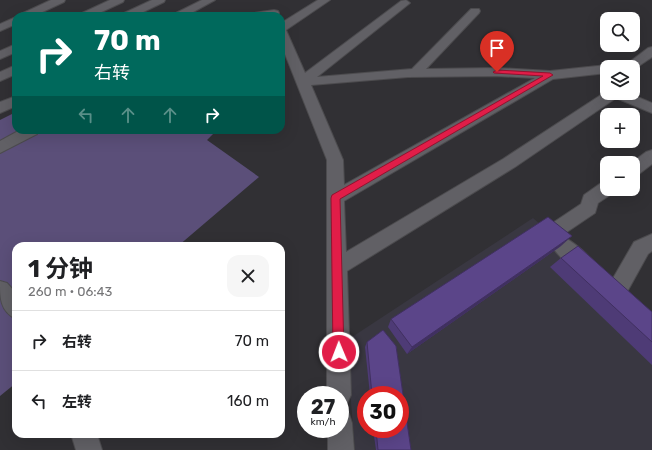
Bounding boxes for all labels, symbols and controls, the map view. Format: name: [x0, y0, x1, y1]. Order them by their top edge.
map controls: [600, 12, 640, 196]
button: search: [600, 12, 640, 52]
text: 70 m: [94, 24, 161, 57]
icon: right: [28, 28, 80, 80]
pin: [480, 31, 514, 72]
icon: arrive: [486, 37, 508, 59]
button: layers: [600, 60, 640, 100]
text: 右转: [94, 62, 130, 84]
icon: left: [75, 104, 97, 126]
icon: ahead: [117, 104, 139, 126]
icon: ahead: [159, 104, 181, 126]
icon: right: [201, 104, 223, 126]
button: +: [600, 108, 640, 148]
button: −: [600, 156, 640, 196]
text: 1 分钟: [28, 255, 93, 283]
button: close: [227, 255, 269, 297]
text: 260 m · 06:43: [28, 284, 112, 299]
icon: right: [28, 330, 50, 352]
position arrow: [318, 331, 360, 373]
text: 70 m: [235, 332, 269, 350]
text: 右转: [62, 333, 92, 351]
speed limit sign: 30: [357, 386, 409, 438]
icon: left: [28, 390, 50, 412]
text: 160 m: [227, 392, 269, 410]
text: 左转: [62, 393, 92, 411]
text: 27: [311, 395, 335, 419]
text: km/h: [311, 416, 335, 428]

